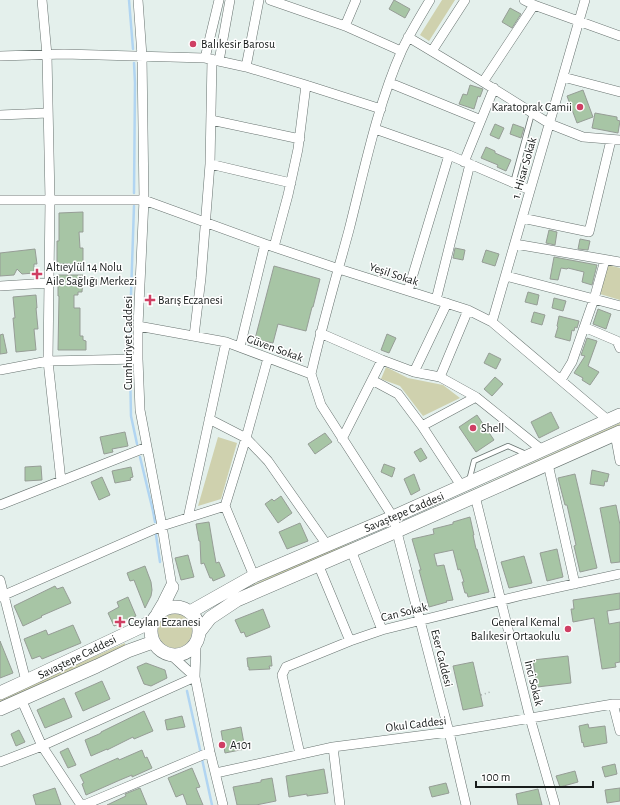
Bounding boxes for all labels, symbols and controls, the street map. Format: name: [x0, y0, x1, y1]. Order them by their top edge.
place label: Balıkesir Barosu: [201, 38, 275, 50]
marker: Balıkesir Barosu: [188, 39, 198, 49]
place label: Karatoprak Camii: [491, 101, 572, 113]
marker: Karatoprak Camii: [575, 102, 585, 112]
street label: 1. Hisar Sokak: [510, 135, 539, 200]
street label: Yeşil Sokak: [368, 260, 421, 288]
place label: Altıeylül 14 Nolu Aile Sağlığı Merkezi: [46, 261, 137, 287]
marker: Altıeylül 14 Nolu Aile Sağlığı Merkezi: [31, 268, 43, 280]
place label: Barış Eczanesi: [158, 294, 223, 306]
marker: Barış Eczanesi: [145, 295, 155, 305]
street label: Cumhuriyet Caddesi: [122, 296, 135, 390]
street label: Güven Sokak: [245, 332, 305, 364]
place label: Shell: [481, 422, 504, 434]
marker: Shell: [468, 423, 478, 433]
street label: Savaştepe Caddesi: [362, 490, 446, 534]
street label: Can Sokak: [380, 600, 429, 624]
place label: Ceylan Eczanesi: [128, 616, 201, 629]
place label: General Kemal Balıkesir Ortaokulu: [471, 616, 560, 642]
marker: Ceylan Eczanesi: [115, 617, 125, 627]
marker: General Kemal Balıkesir Ortaokulu: [563, 624, 573, 634]
street label: Eser Caddesi: [429, 628, 455, 688]
street label: Savaştepe Caddesi: [36, 633, 118, 681]
street label: İnci Sokak: [523, 659, 547, 707]
street label: Okul Caddesi: [385, 714, 447, 734]
place label: A101: [230, 739, 252, 751]
marker: A101: [217, 740, 227, 750]
scale bar: [476, 763, 593, 789]
text: 100 m: [482, 771, 510, 783]

